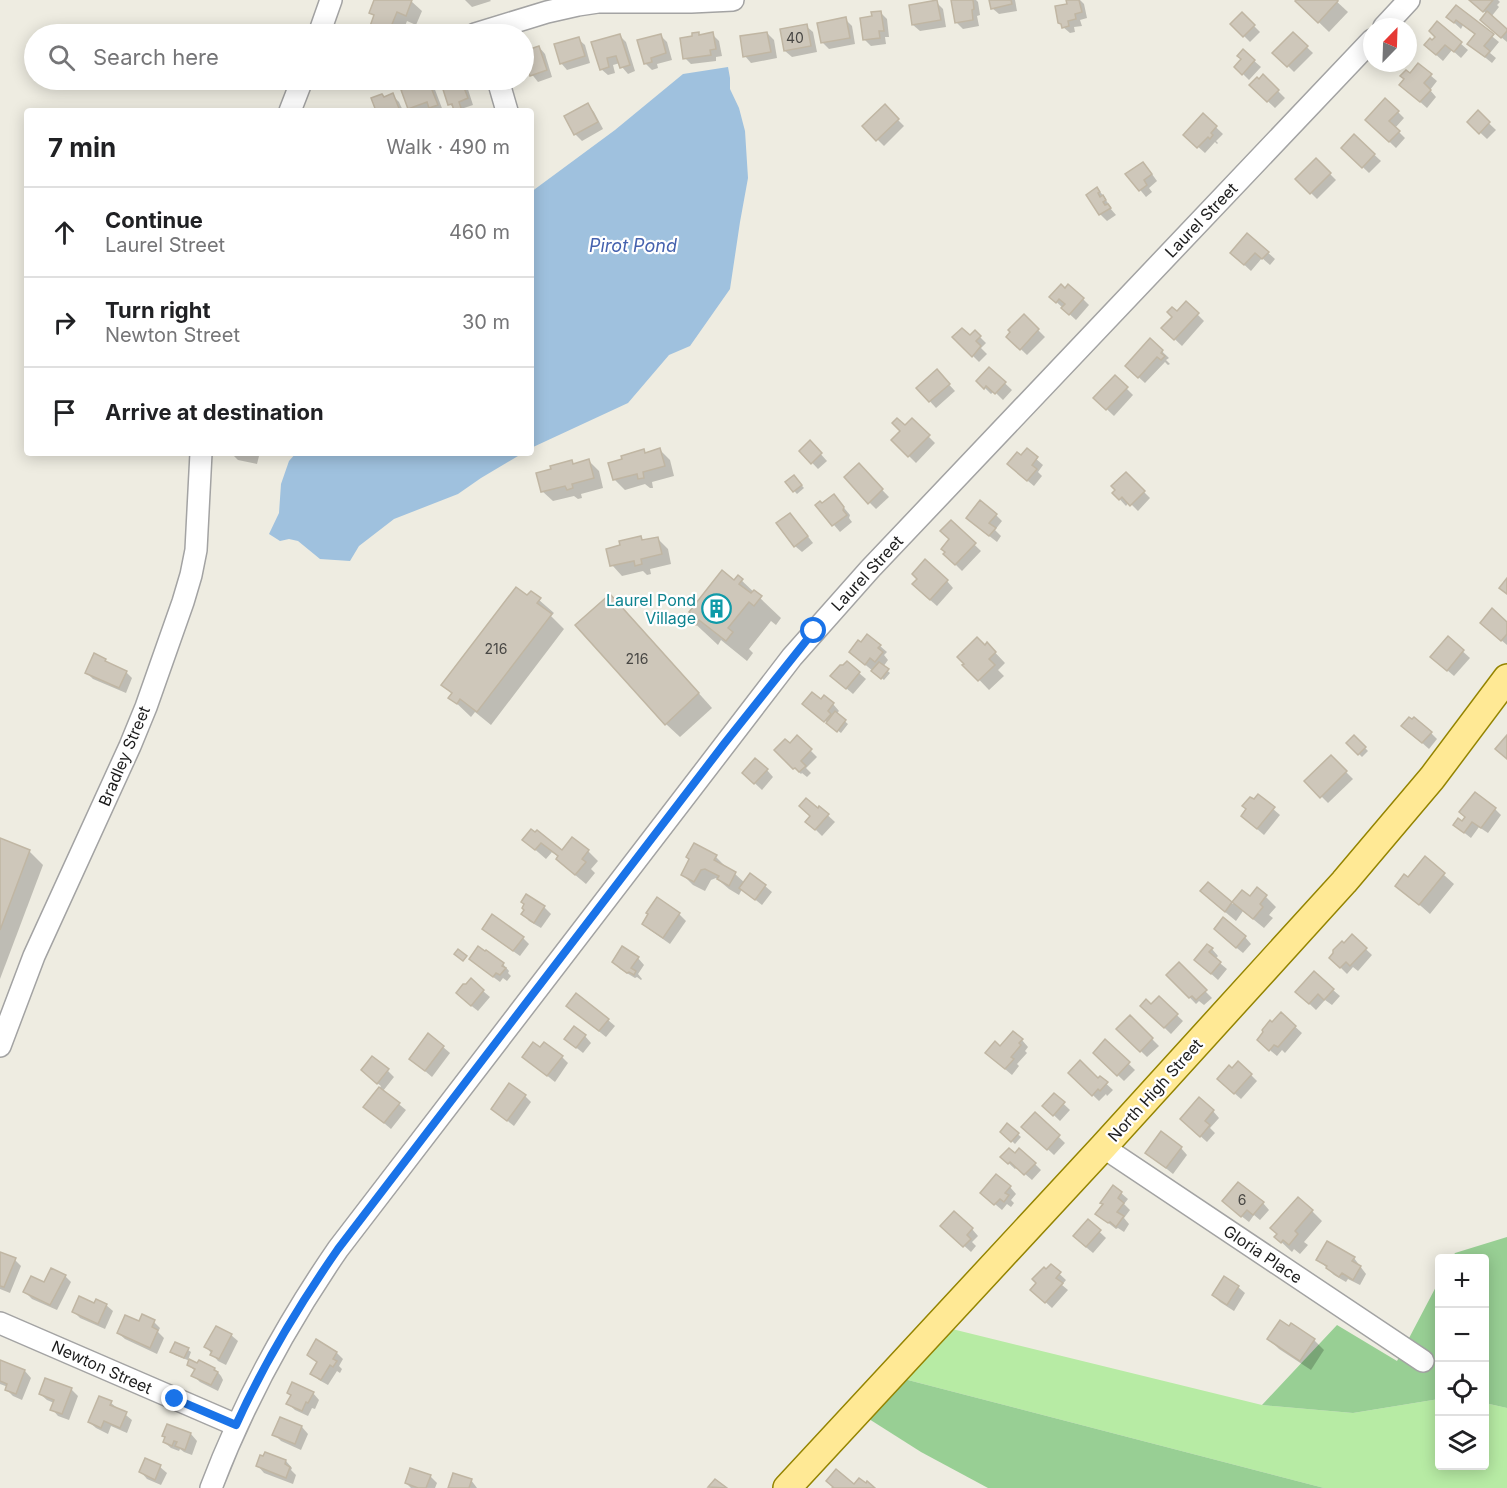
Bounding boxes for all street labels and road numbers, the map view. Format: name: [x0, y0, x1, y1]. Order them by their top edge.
street label: Laurel Street: [1160, 178, 1242, 262]
street label: Laurel Street: [827, 531, 907, 615]
street label: Bradley Street: [94, 703, 154, 809]
street label: North High Street: [1103, 1034, 1207, 1146]
street label: Gloria Place: [1220, 1220, 1306, 1288]
street label: Newton Street: [49, 1336, 155, 1398]

